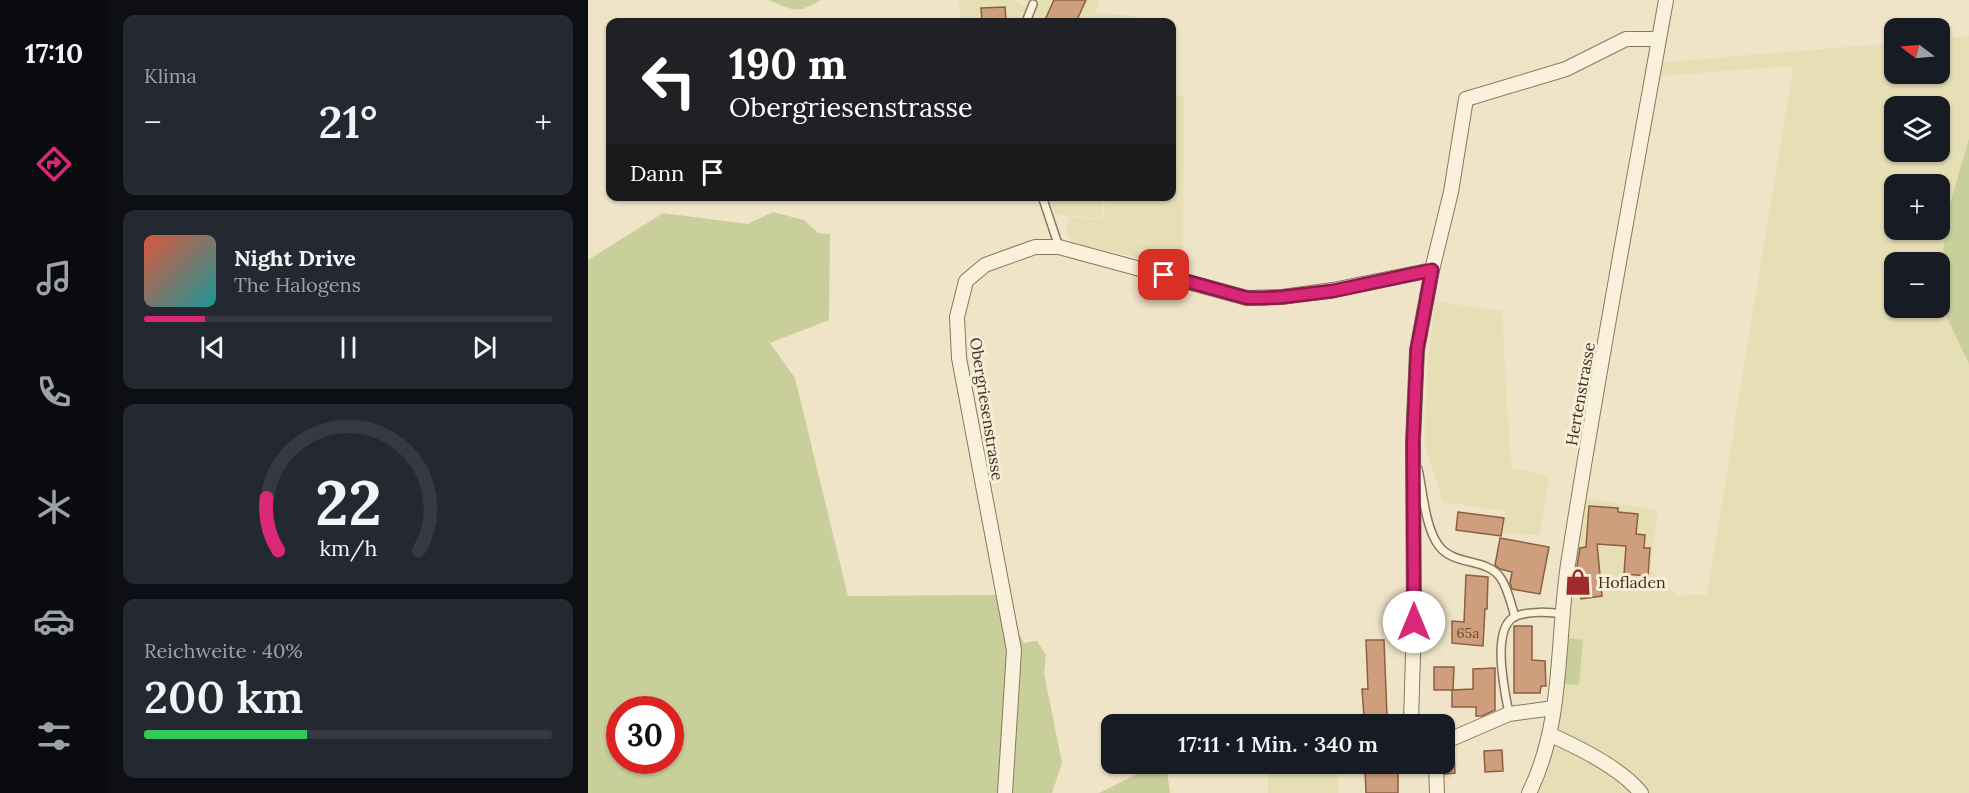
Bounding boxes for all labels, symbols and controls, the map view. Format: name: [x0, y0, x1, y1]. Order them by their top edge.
north arrow: [1884, 18, 1950, 84]
map controls: [1884, 18, 1950, 318]
text: 17:10: [25, 36, 83, 70]
text: 190 m: [729, 37, 847, 91]
icon: left: [630, 42, 708, 120]
text: Klima: [144, 63, 197, 88]
text: Obergriesenstrasse: [729, 90, 973, 124]
text: 21°: [318, 93, 378, 150]
button: layers: [1884, 96, 1950, 162]
text: −: [144, 101, 162, 143]
text: +: [534, 101, 552, 143]
icon: directions: [33, 143, 75, 185]
icon: arrive: [696, 156, 729, 189]
text: Dann: [630, 159, 684, 187]
button: +: [1884, 174, 1950, 240]
text: Night Drive: [234, 244, 356, 272]
pin: [1138, 249, 1189, 300]
button: −: [1884, 252, 1950, 318]
icon: music: [33, 257, 75, 299]
icon: arrive: [1147, 258, 1180, 291]
text: The Halogens: [234, 272, 361, 297]
icon: previous: [196, 331, 229, 364]
icon: pause: [332, 331, 365, 364]
icon: next: [468, 331, 501, 364]
street label: Obergriesenstrasse: [966, 336, 1008, 482]
street label: Hertenstrasse: [1561, 340, 1599, 447]
icon: phone: [33, 371, 75, 413]
text: 22: [315, 462, 381, 542]
icon: climate: [33, 486, 75, 528]
text: km/h: [319, 534, 377, 562]
shop icon: Hofladen: [1563, 567, 1593, 597]
place label: Hofladen: [1598, 572, 1666, 592]
position arrow: [1382, 590, 1446, 654]
icon: car: [33, 600, 75, 642]
house number: 65a: [1457, 624, 1479, 642]
text: Reichweite · 40%: [144, 638, 303, 663]
text: 200 km: [144, 668, 304, 725]
speed limit sign: 30: [606, 696, 684, 774]
icon: filters: [33, 715, 75, 757]
text: 17:11 · 1 Min. · 340 m: [1178, 730, 1378, 758]

